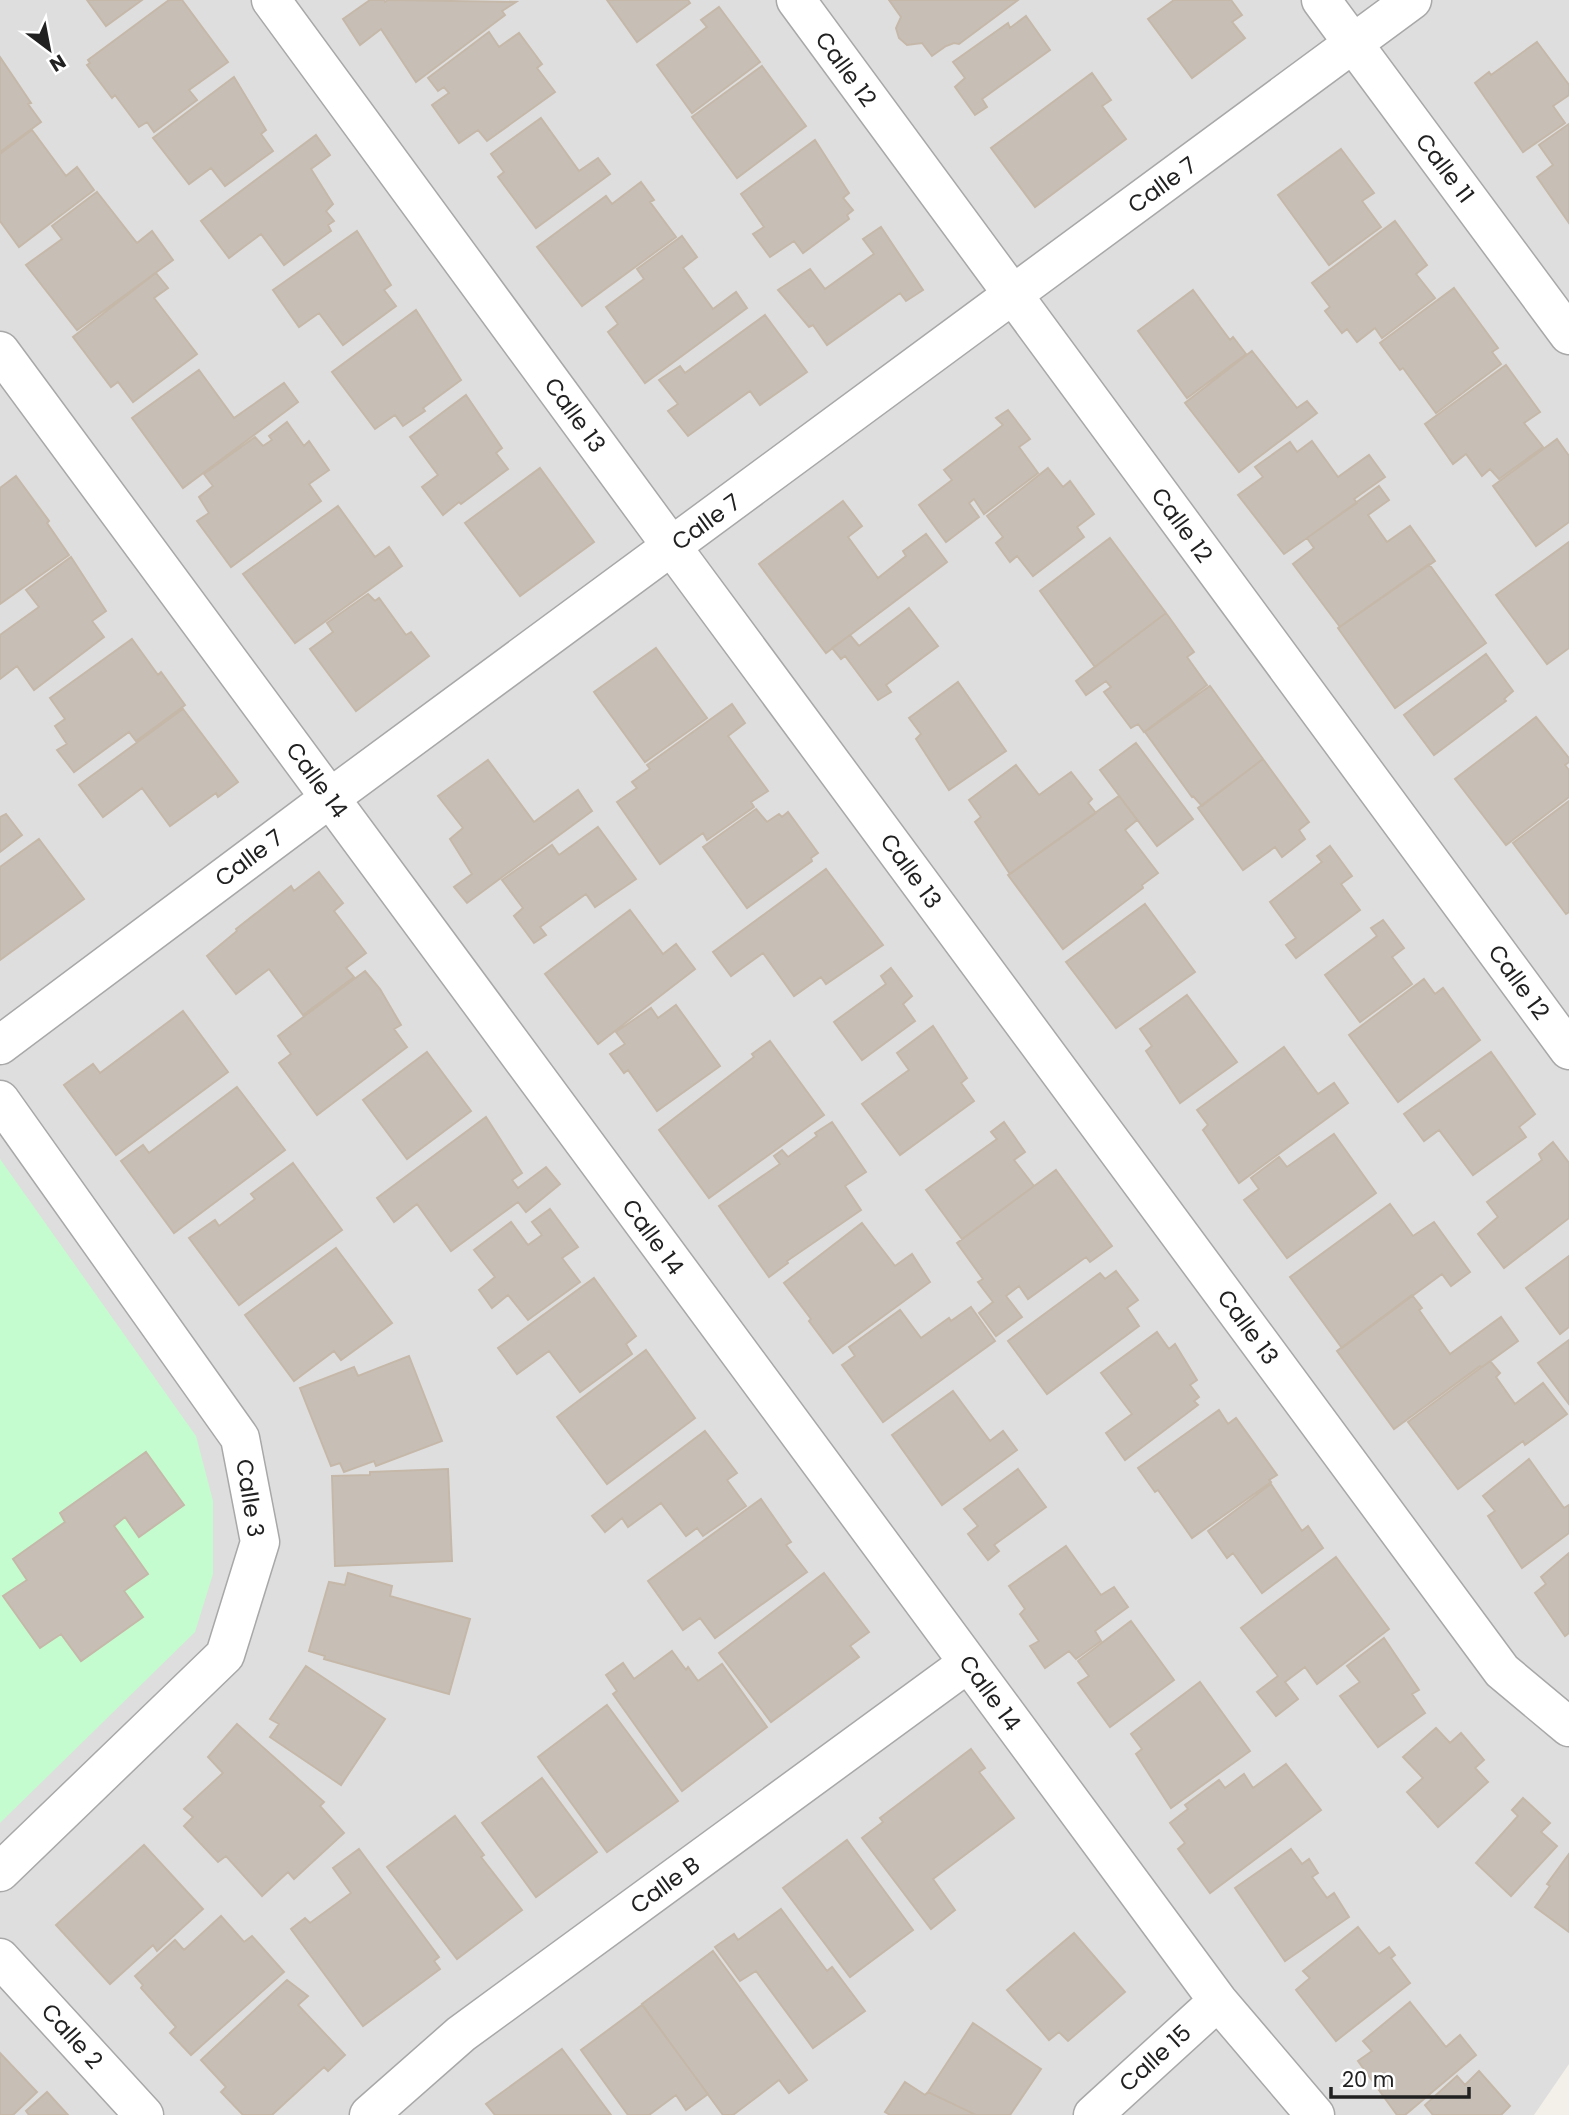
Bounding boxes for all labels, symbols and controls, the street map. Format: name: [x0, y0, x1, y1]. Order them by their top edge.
north arrow: [14, 14, 84, 84]
street label: Calle 12: [808, 25, 884, 113]
text: N: [45, 48, 71, 78]
street label: Calle 11: [1408, 127, 1482, 209]
street label: Calle 7: [1121, 149, 1203, 221]
street label: Calle 13: [537, 371, 613, 459]
street label: Calle 12: [1144, 481, 1220, 569]
street label: Calle 7: [665, 486, 747, 558]
street label: Calle 14: [279, 735, 355, 825]
street label: Calle 7: [208, 822, 290, 894]
street label: Calle 13: [873, 827, 949, 915]
street label: Calle 12: [1481, 938, 1557, 1026]
street label: Calle 14: [615, 1192, 691, 1282]
street label: Calle 13: [1210, 1283, 1286, 1371]
street label: Calle 3: [228, 1457, 272, 1539]
street label: Calle 14: [952, 1648, 1028, 1738]
street label: Calle B: [624, 1849, 706, 1921]
street label: Calle 2: [34, 1996, 110, 2076]
street label: Calle 15: [1112, 2017, 1198, 2099]
scale bar: [1331, 2056, 1469, 2100]
text: 20 m: [1342, 2065, 1395, 2094]

